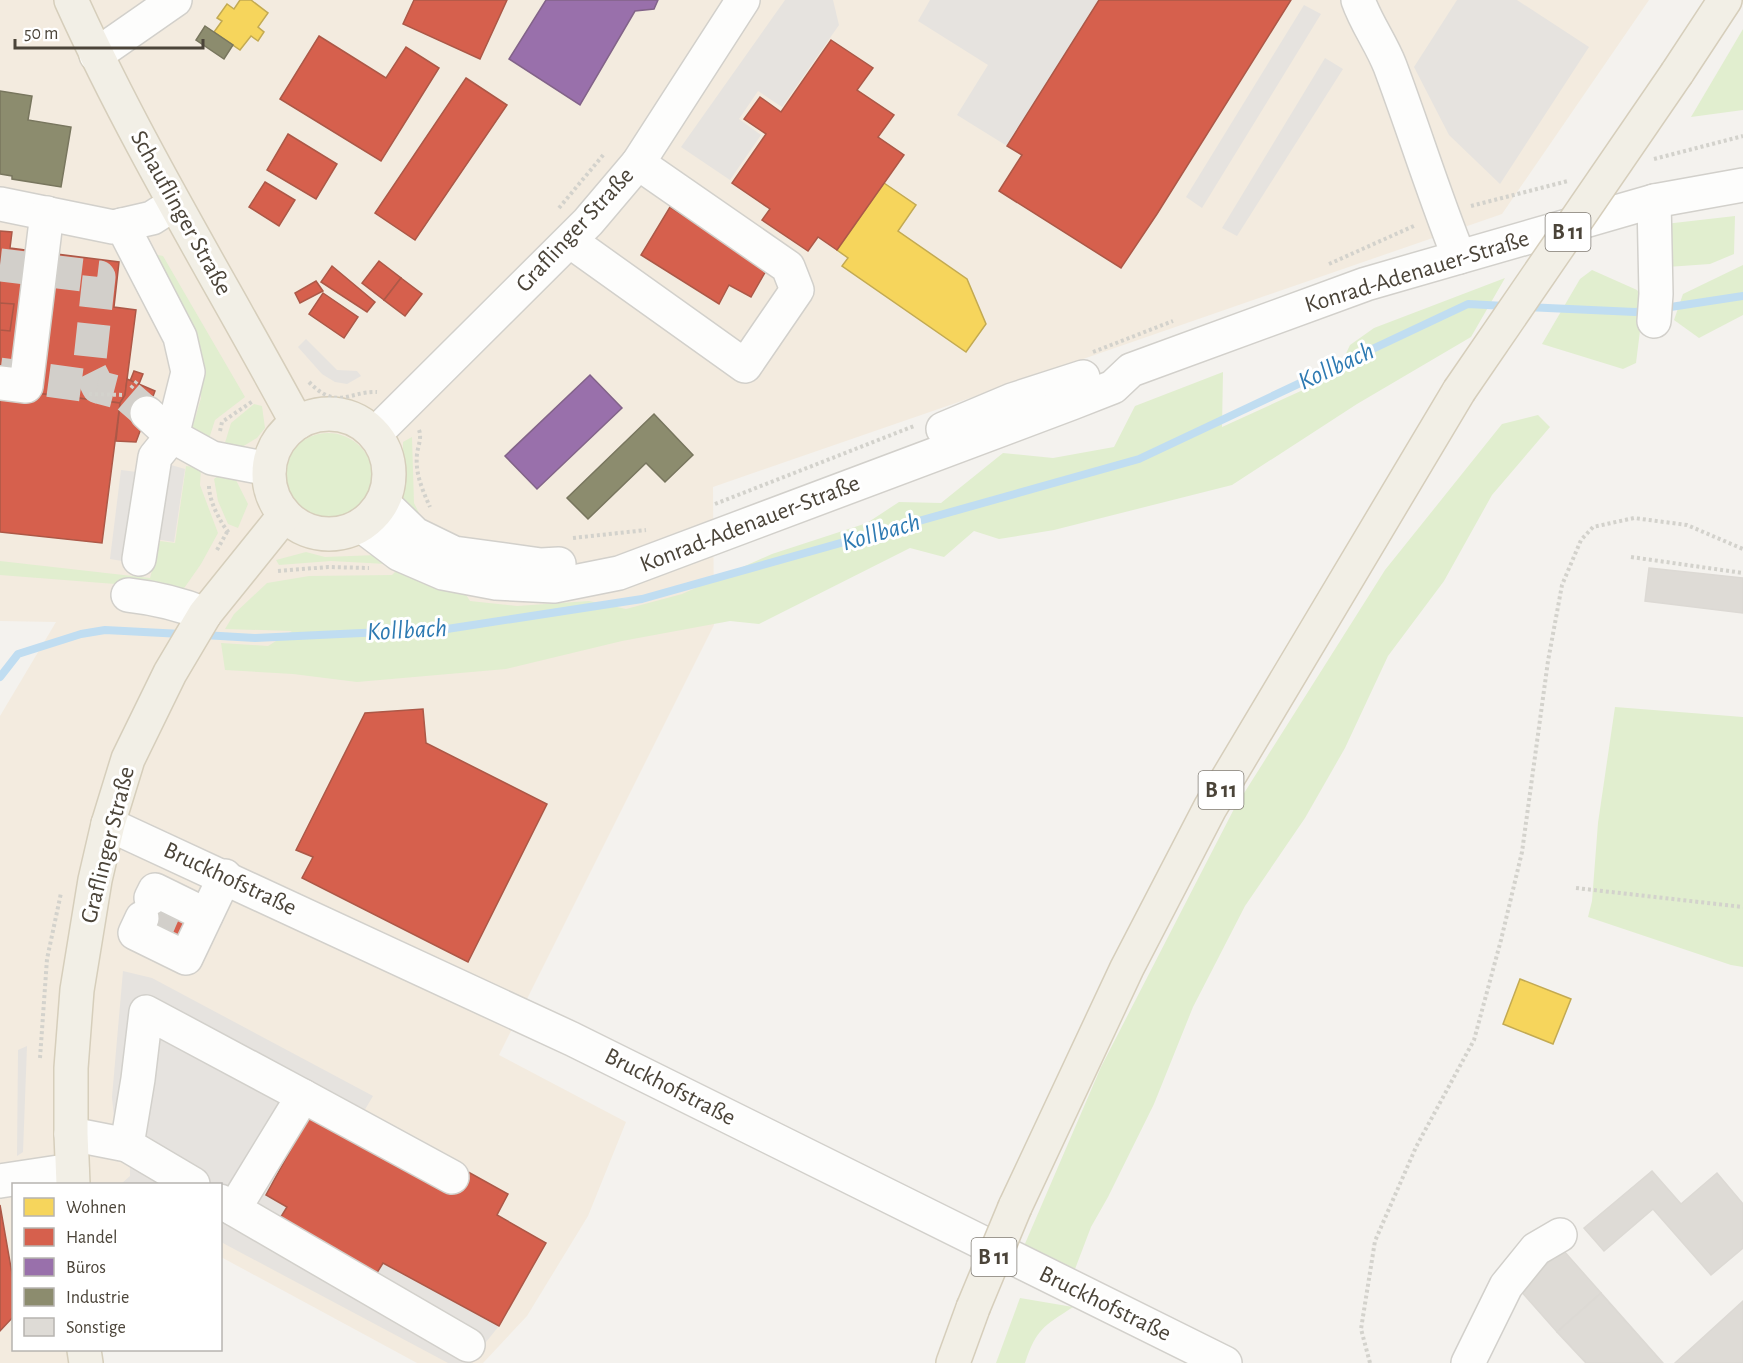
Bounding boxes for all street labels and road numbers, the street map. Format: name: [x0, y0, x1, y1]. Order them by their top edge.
street label: Schauflinger Straße: [126, 127, 236, 299]
street label: Graflinger Straße: [511, 163, 639, 297]
road number: B 11: [1546, 213, 1590, 251]
street label: Konrad-Adenauer-Straße: [1302, 226, 1532, 318]
street label: Konrad-Adenauer-Straße: [637, 471, 863, 577]
street label: Graflinger Straße: [77, 764, 139, 926]
road number: B 11: [1198, 771, 1244, 809]
street label: Bruckhofstraße: [160, 838, 300, 920]
street label: Bruckhofstraße: [601, 1044, 739, 1130]
road number: B 11: [972, 1238, 1016, 1276]
street label: Bruckhofstraße: [1035, 1262, 1175, 1346]

